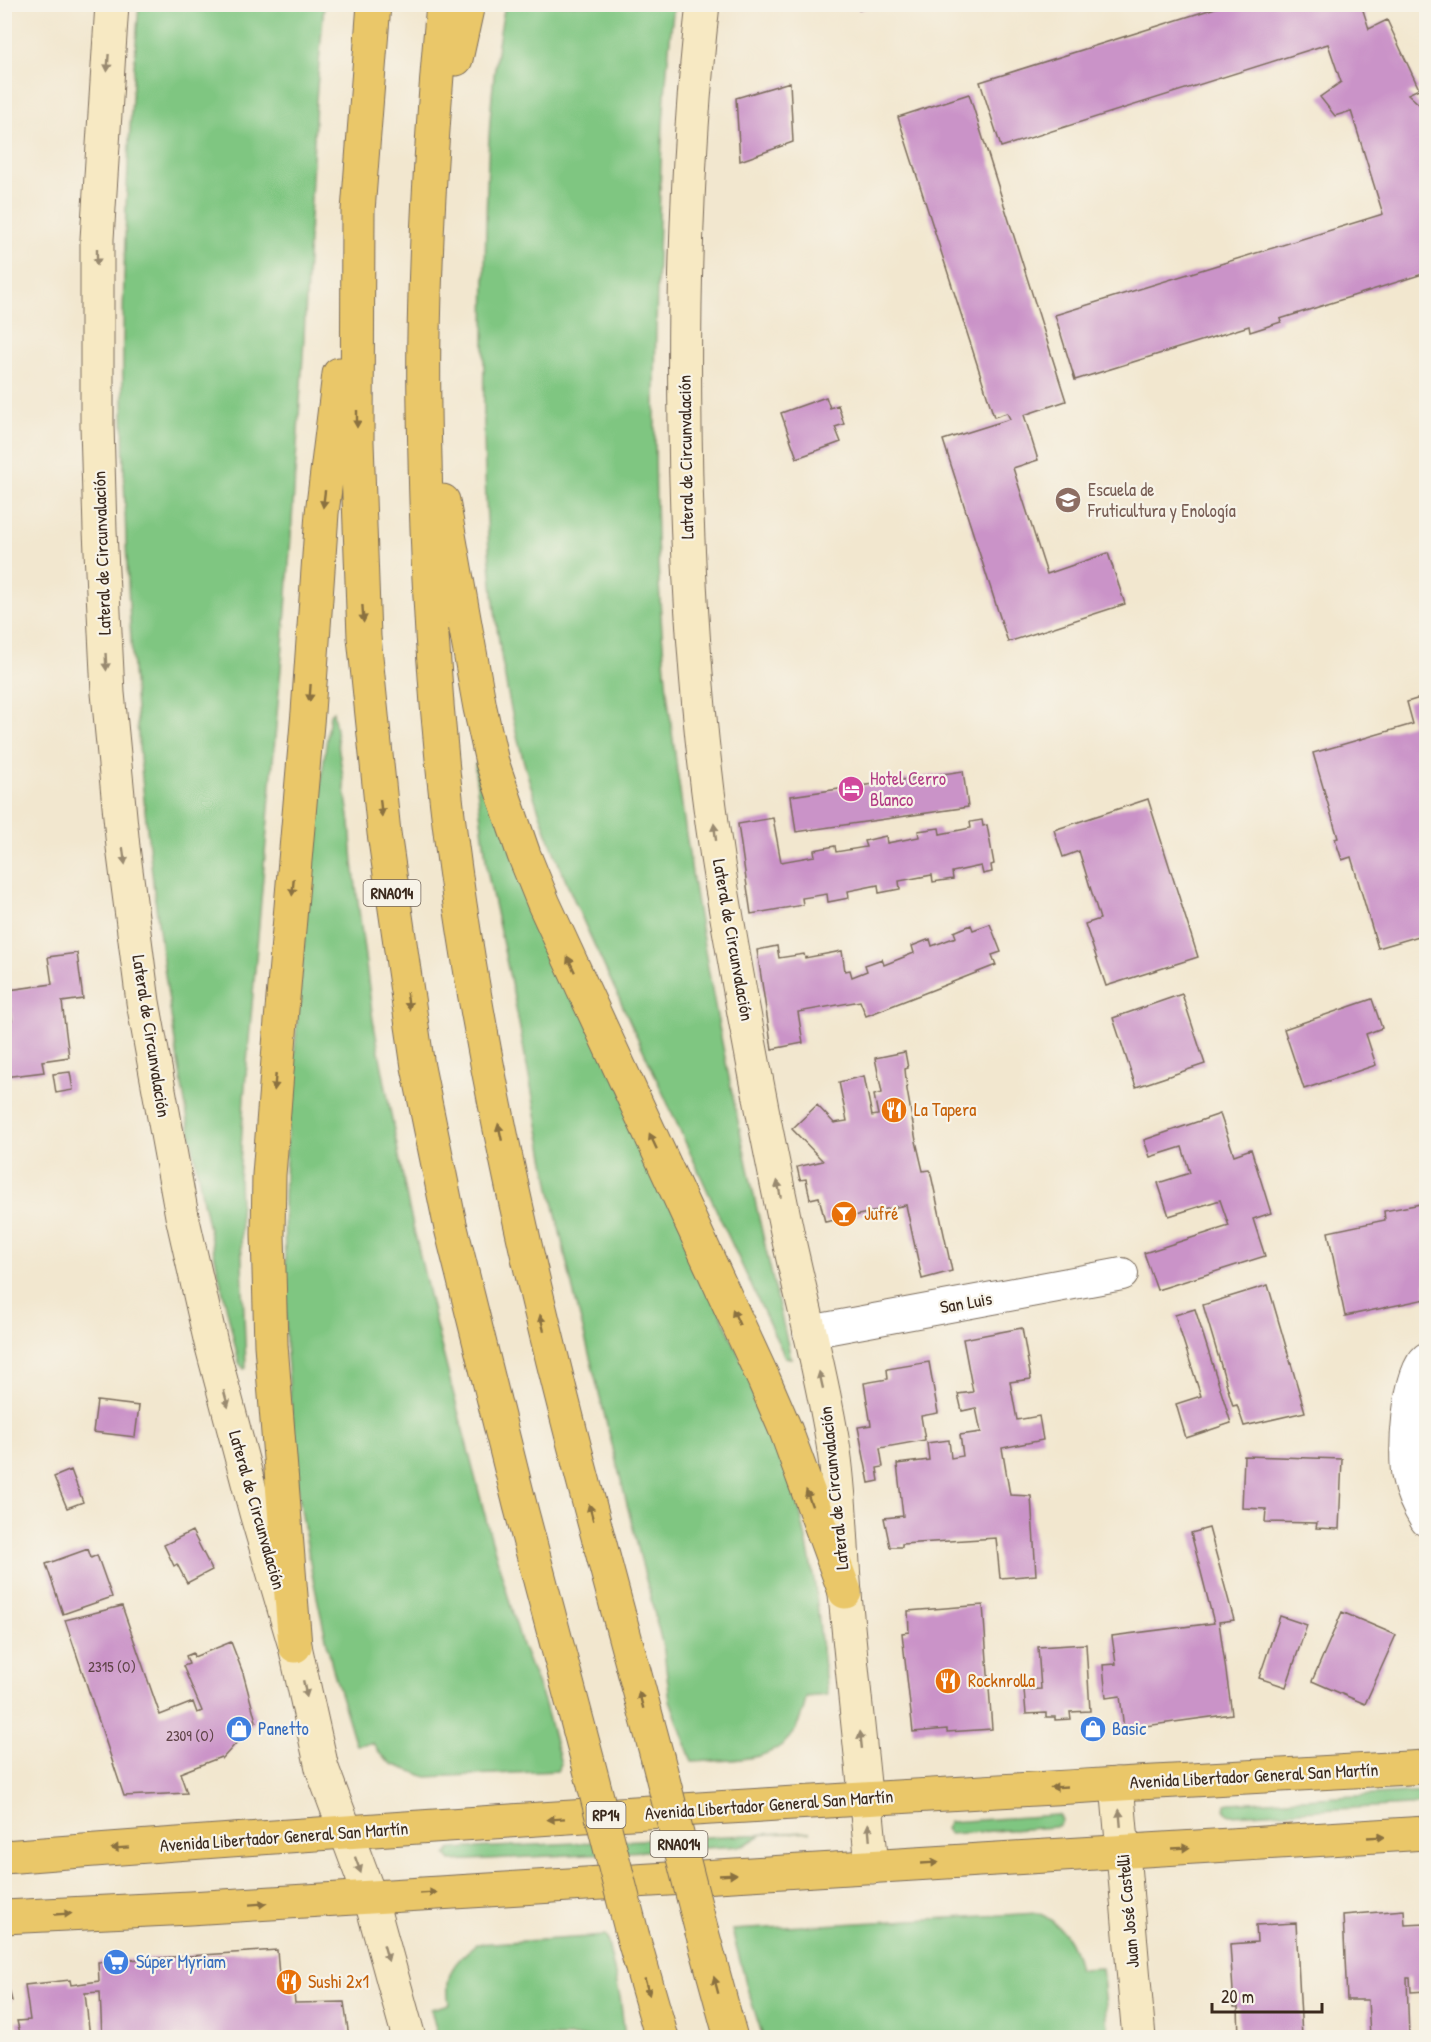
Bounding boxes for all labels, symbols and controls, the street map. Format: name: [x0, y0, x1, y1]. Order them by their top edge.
one-way arrow: [103, 53, 113, 72]
one-way arrow: [92, 248, 102, 267]
street label: Lateral de Circunvalación: [672, 375, 699, 539]
one-way arrow: [352, 410, 361, 429]
street label: Lateral de Circunvalación: [86, 471, 117, 635]
place label: Escuela de Fruticultura y Enología: [1087, 477, 1236, 523]
school or university icon: Escuela de Fruticultura y Enología: [1053, 485, 1083, 515]
one-way arrow: [319, 489, 329, 508]
one-way arrow: [358, 605, 368, 624]
one-way arrow: [102, 653, 111, 672]
one-way arrow: [305, 684, 314, 703]
place label: Hotel Cerro Blanco: [870, 766, 946, 812]
hotel icon: Hotel Cerro Blanco: [836, 774, 866, 804]
one-way arrow: [376, 799, 386, 818]
one-way arrow: [710, 822, 719, 841]
one-way arrow: [119, 847, 129, 866]
street label: Lateral de Circunvalación: [707, 857, 760, 1023]
one-way arrow: [288, 878, 298, 897]
road number: RNA014: [364, 880, 420, 906]
street label: Lateral de Circunvalación: [126, 953, 177, 1119]
one-way arrow: [567, 955, 576, 972]
one-way arrow: [404, 992, 413, 1011]
one-way arrow: [271, 1072, 280, 1091]
restaurant icon: La Tapera: [879, 1095, 909, 1125]
place label: La Tapera: [914, 1097, 976, 1122]
one-way arrow: [495, 1123, 504, 1142]
one-way arrow: [649, 1132, 658, 1149]
one-way arrow: [774, 1179, 783, 1198]
bar icon: Jufré: [829, 1199, 859, 1229]
place label: Jufré: [864, 1201, 898, 1226]
street label: San Luis: [938, 1286, 994, 1319]
one-way arrow: [731, 1308, 741, 1326]
one-way arrow: [537, 1314, 547, 1332]
one-way arrow: [815, 1370, 825, 1389]
one-way arrow: [221, 1390, 231, 1408]
street label: Lateral de Circunvalación: [812, 1405, 855, 1571]
street label: Lateral de Circunvalación: [223, 1428, 292, 1592]
one-way arrow: [804, 1489, 814, 1507]
one-way arrow: [586, 1502, 596, 1521]
house number: 2315 (O): [88, 1656, 136, 1677]
restaurant icon: Rocknrolla: [933, 1666, 963, 1696]
place label: Rocknrolla: [968, 1668, 1035, 1693]
one-way arrow: [301, 1679, 310, 1698]
one-way arrow: [636, 1691, 646, 1709]
shop icon: Panetto: [224, 1714, 254, 1744]
shop icon: Basic: [1078, 1714, 1108, 1744]
place label: Panetto: [258, 1716, 309, 1741]
place label: Basic: [1112, 1716, 1146, 1741]
house number: 2309 (O): [166, 1725, 214, 1746]
one-way arrow: [856, 1730, 865, 1749]
street label: Avenida Libertador General San Martín: [1129, 1757, 1379, 1795]
street label: Avenida Libertador General San Martín: [644, 1783, 894, 1826]
one-way arrow: [1049, 1783, 1068, 1792]
road number: RP14: [586, 1802, 626, 1828]
one-way arrow: [1115, 1808, 1125, 1827]
one-way arrow: [547, 1814, 566, 1823]
street label: Avenida Libertador General San Martín: [159, 1815, 409, 1858]
one-way arrow: [864, 1823, 874, 1842]
road number: RNA014: [650, 1831, 708, 1857]
one-way arrow: [1366, 1832, 1385, 1841]
one-way arrow: [110, 1844, 129, 1853]
one-way arrow: [1172, 1844, 1191, 1853]
street label: Juan José Castelli: [1110, 1853, 1145, 1969]
one-way arrow: [354, 1856, 363, 1874]
one-way arrow: [921, 1858, 940, 1868]
one-way arrow: [718, 1871, 737, 1880]
one-way arrow: [419, 1889, 438, 1898]
one-way arrow: [248, 1899, 267, 1909]
one-way arrow: [53, 1910, 72, 1919]
one-way arrow: [382, 1944, 391, 1962]
supermarket icon: Súper Myriam: [101, 1947, 131, 1977]
place label: Súper Myriam: [136, 1949, 226, 1974]
restaurant icon: Sushi 2x1: [274, 1967, 304, 1997]
place label: Sushi 2x1: [308, 1969, 369, 1994]
one-way arrow: [711, 1976, 721, 1994]
scale bar: [1212, 1976, 1322, 2014]
one-way arrow: [643, 1978, 652, 1996]
text: 20 m: [1221, 1984, 1254, 2009]

